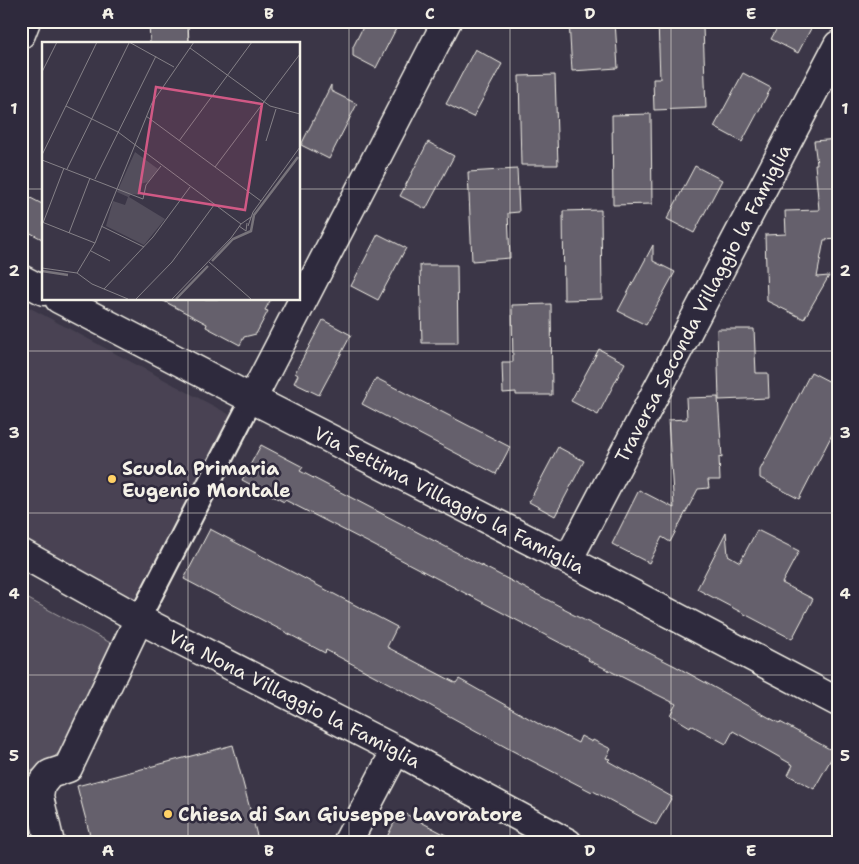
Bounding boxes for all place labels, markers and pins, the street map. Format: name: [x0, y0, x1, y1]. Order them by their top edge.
place label: Scuola Primaria Eugenio Montale: [122, 456, 291, 503]
marker: Scuola Primaria Eugenio Montale: [106, 473, 118, 485]
place label: Chiesa di San Giuseppe Lavoratore: [178, 802, 522, 827]
marker: Chiesa di San Giuseppe Lavoratore: [162, 808, 174, 820]

